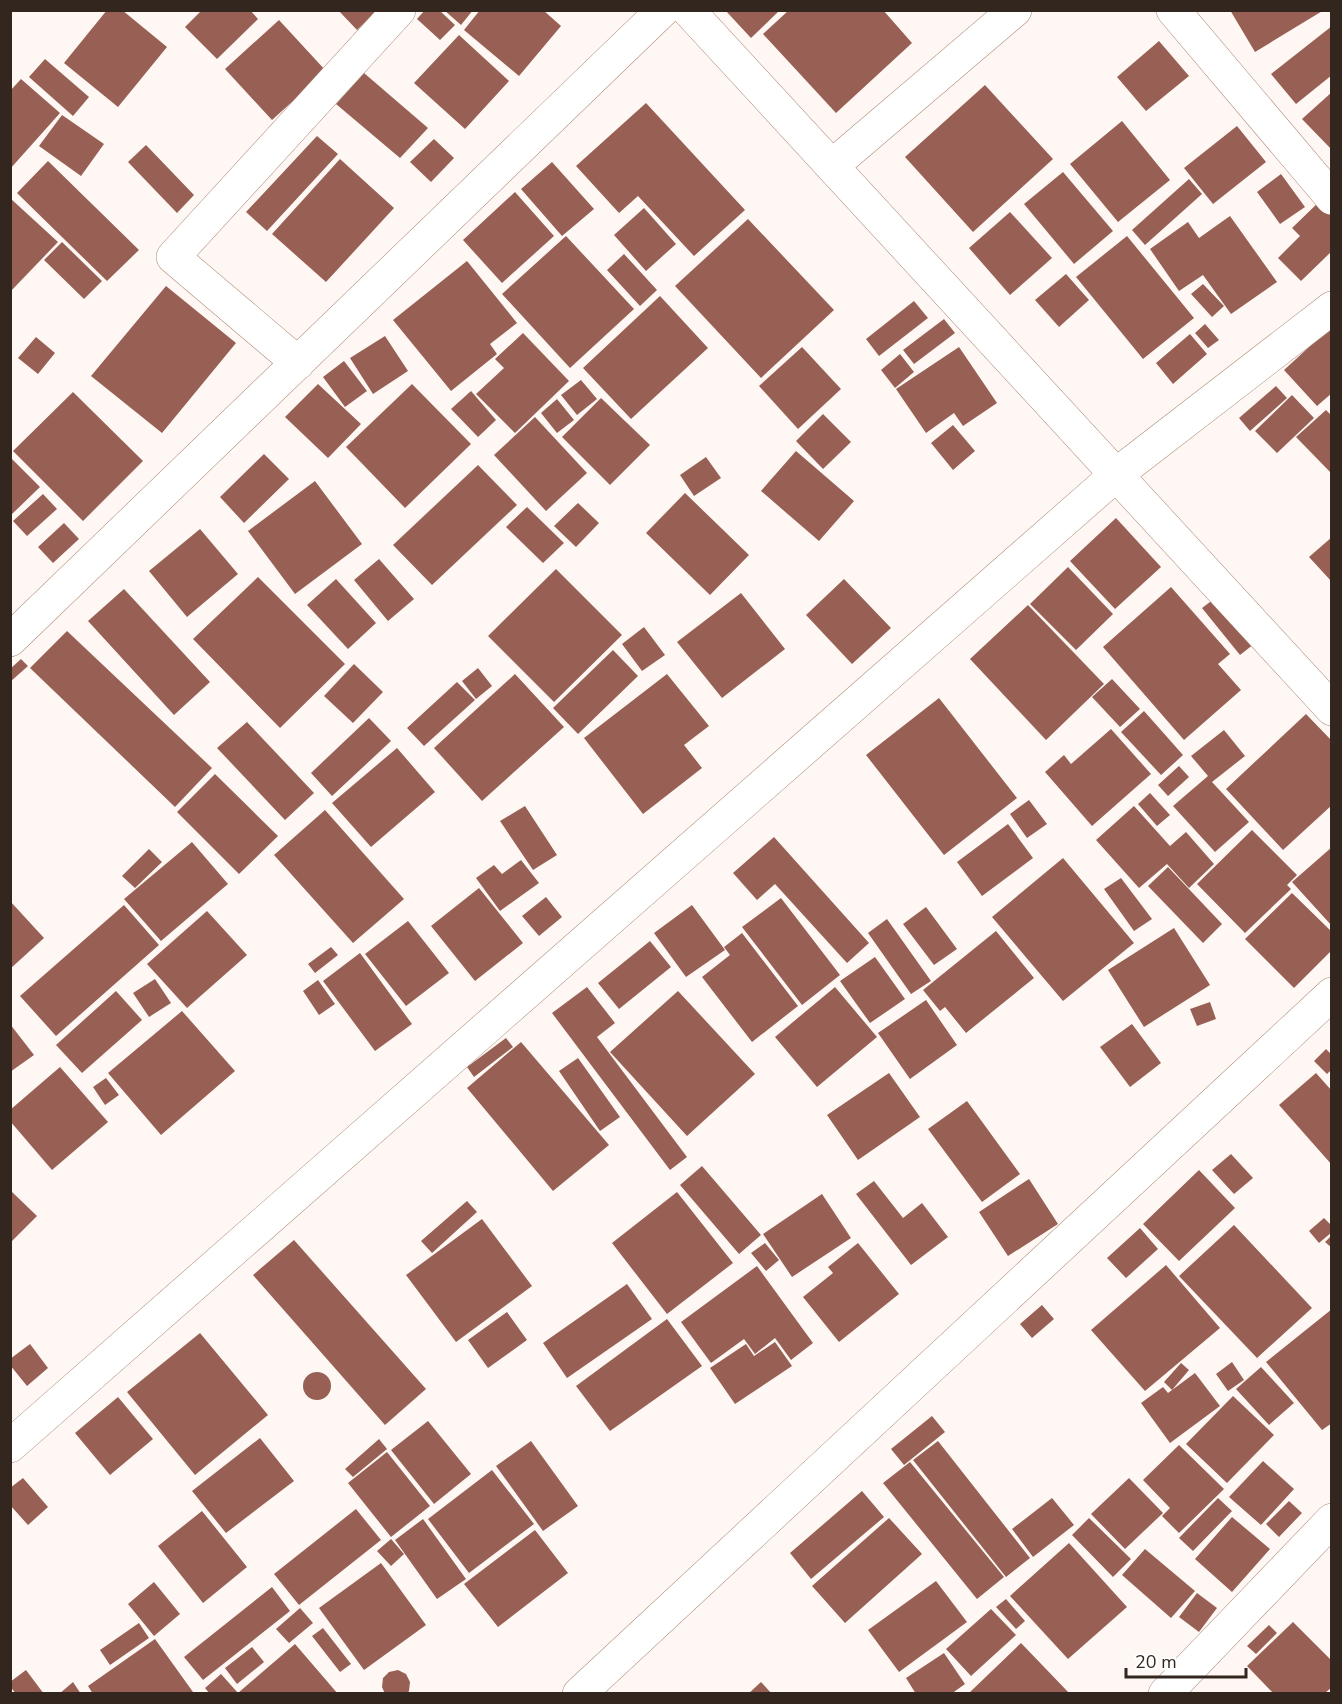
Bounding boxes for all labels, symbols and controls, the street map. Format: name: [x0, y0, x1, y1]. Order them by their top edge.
scale bar: [1126, 1641, 1246, 1679]
text: 20 m: [1135, 1650, 1177, 1674]

